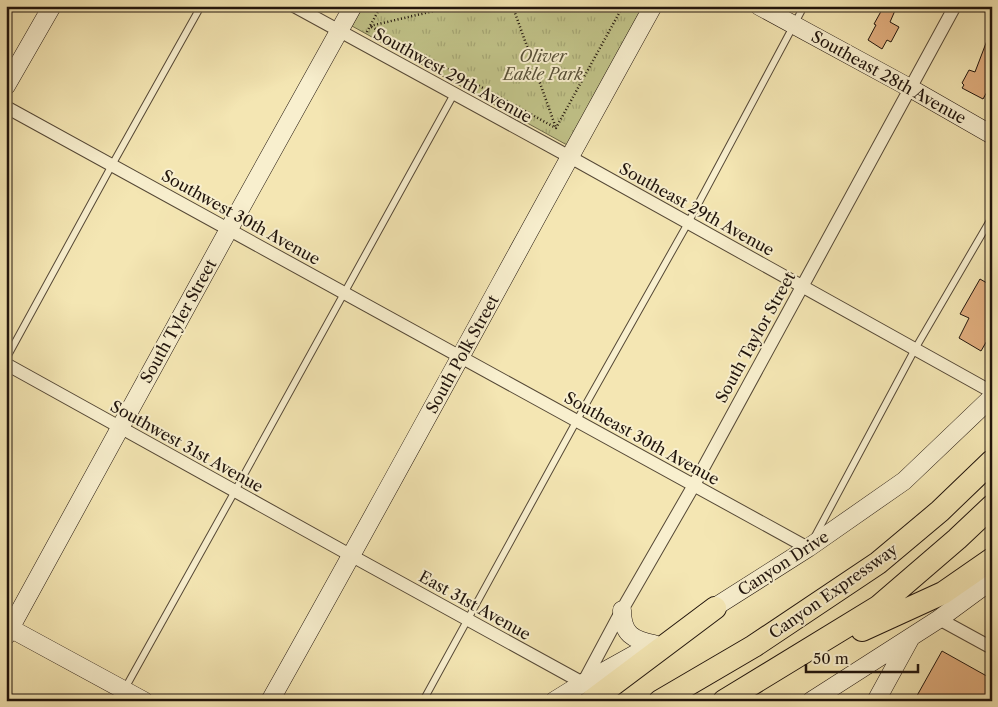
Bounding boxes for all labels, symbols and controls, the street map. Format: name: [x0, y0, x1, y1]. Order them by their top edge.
street label: Southwest 29th Avenue: [370, 23, 536, 127]
street label: Southeast 28th Avenue: [808, 26, 970, 128]
park label: Oliver Eakle Park: [501, 46, 584, 84]
street label: Southeast 29th Avenue: [616, 158, 778, 260]
street label: Southwest 30th Avenue: [158, 165, 324, 269]
street label: South Tyler Street: [136, 255, 221, 387]
street label: South Taylor Street: [711, 268, 799, 406]
street label: South Polk Street: [421, 291, 503, 417]
street label: Southeast 30th Avenue: [561, 387, 723, 489]
street label: Southwest 31st Avenue: [107, 396, 267, 496]
street label: Canyon Drive: [734, 526, 832, 600]
street label: Canyon Expressway: [765, 539, 902, 643]
street label: East 31st Avenue: [416, 566, 534, 644]
scale bar: [806, 642, 918, 674]
text: 50 m: [813, 649, 849, 668]

